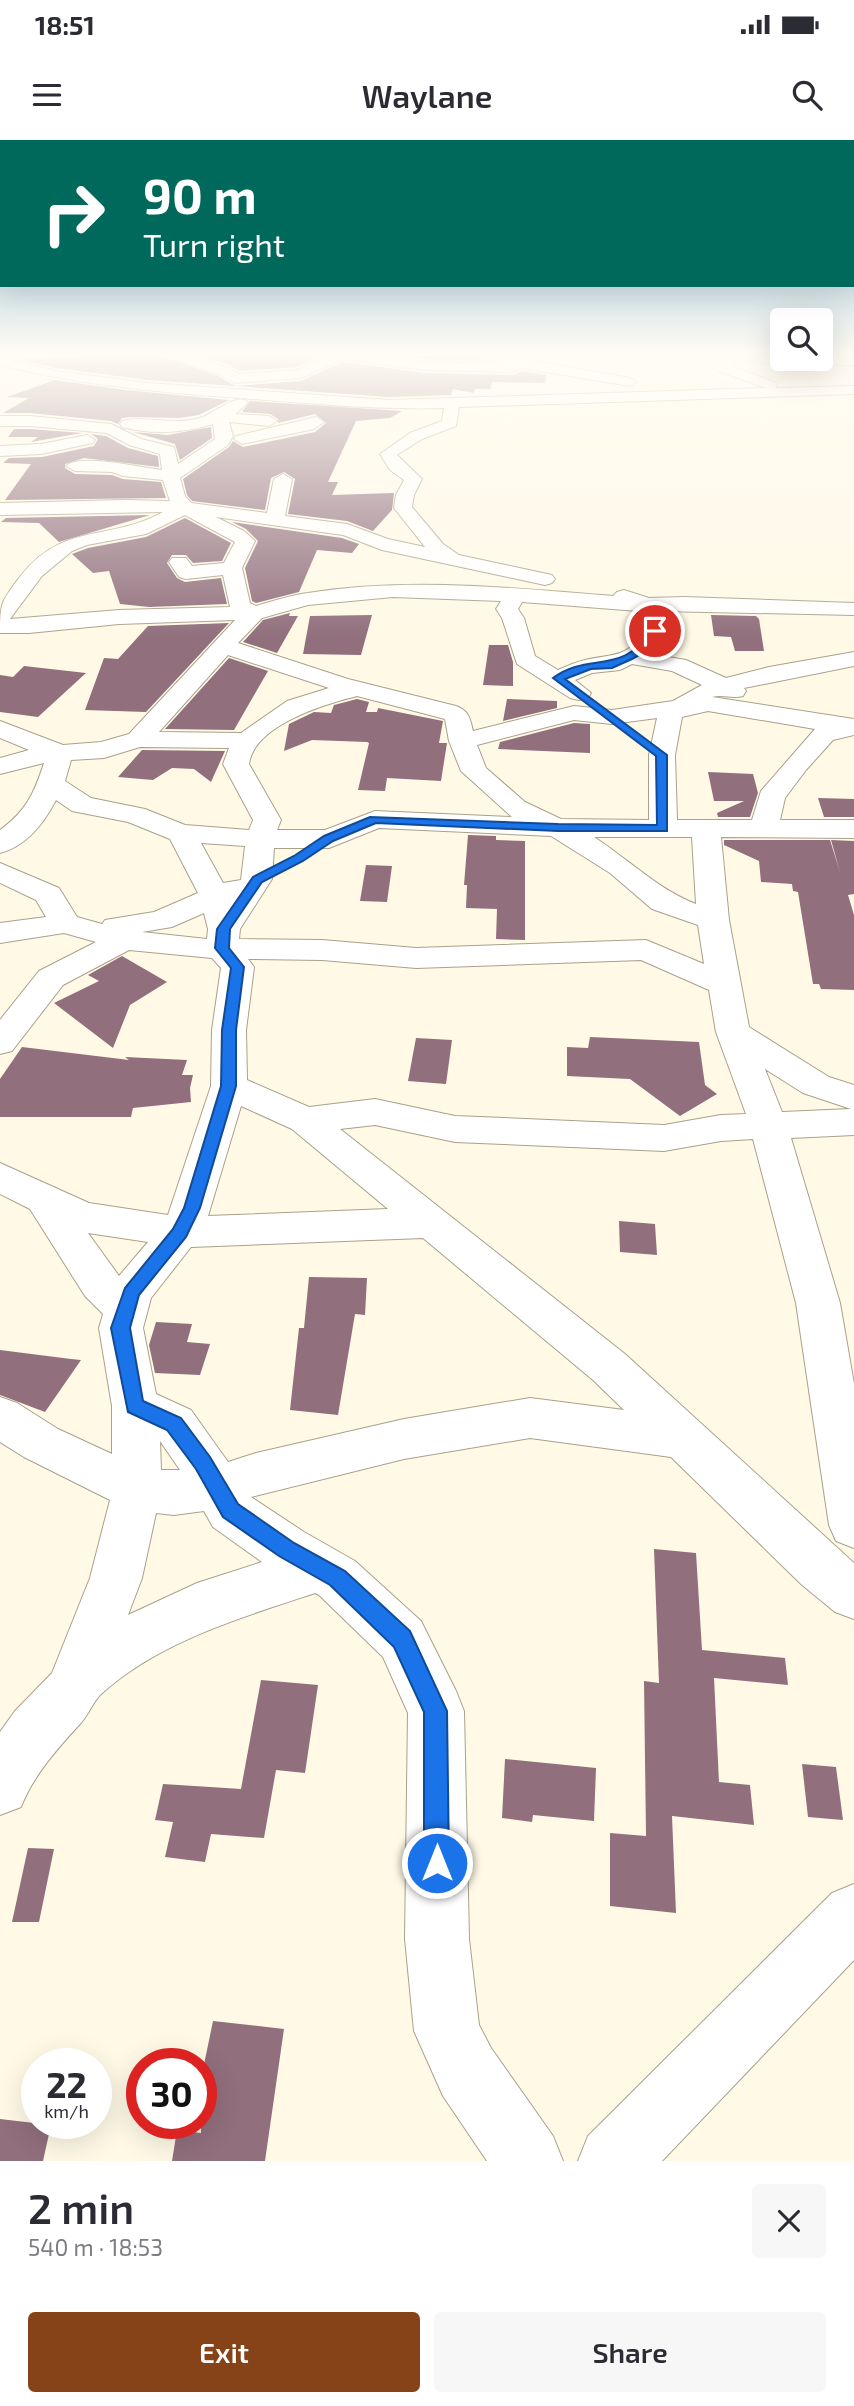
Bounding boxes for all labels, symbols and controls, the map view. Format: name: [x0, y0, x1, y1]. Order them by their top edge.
text: 18:51: [35, 9, 95, 40]
icon: menu: [28, 76, 66, 114]
text: Waylane: [362, 76, 492, 114]
icon: search: [788, 76, 826, 114]
text: 90 m: [143, 165, 257, 224]
icon: right: [28, 168, 119, 259]
text: Turn right: [143, 225, 285, 263]
map controls: [770, 308, 833, 371]
button: search: [770, 308, 833, 371]
pin: [625, 601, 685, 661]
icon: arrive: [636, 612, 674, 650]
position arrow: [400, 1826, 474, 1900]
speed limit sign: 30: [126, 2048, 217, 2139]
text: 22: [46, 2063, 87, 2105]
text: km/h: [44, 2100, 89, 2122]
text: 2 min: [28, 2182, 134, 2232]
button: close: [752, 2184, 826, 2258]
text: 540 m · 18:53: [28, 2233, 163, 2261]
button: Exit: [28, 2312, 420, 2392]
button: Share: [434, 2312, 826, 2392]

